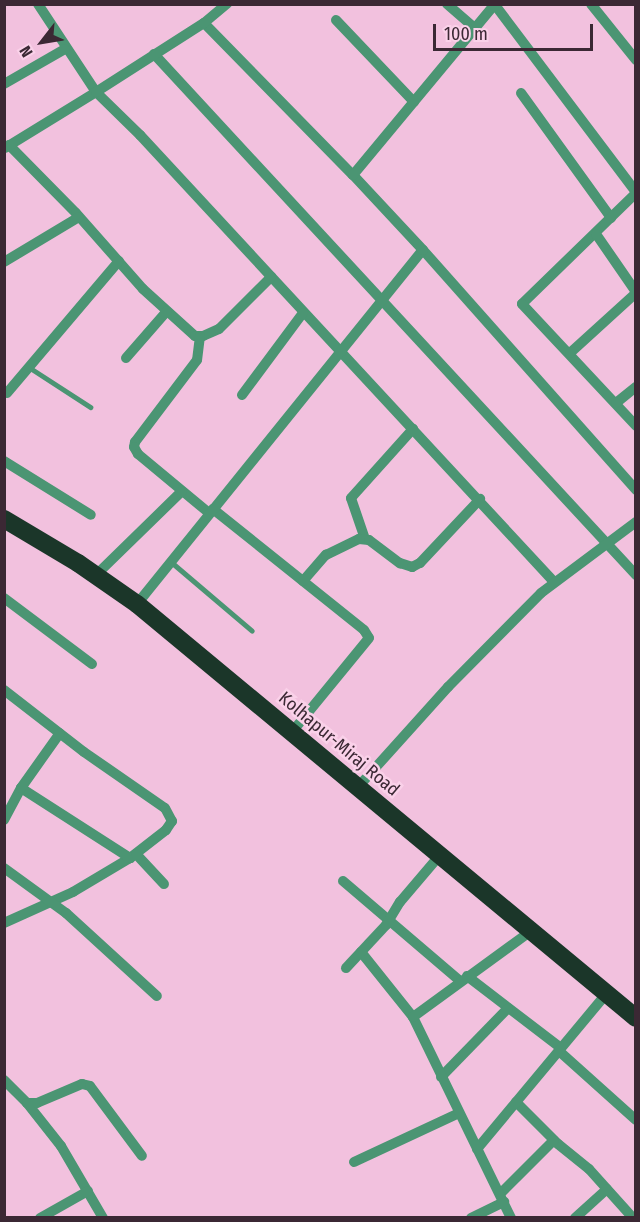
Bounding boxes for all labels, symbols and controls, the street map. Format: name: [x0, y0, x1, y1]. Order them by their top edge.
north arrow: [12, 12, 72, 72]
scale bar: [436, 12, 596, 50]
text: 100 m: [444, 23, 488, 45]
text: N: [16, 43, 37, 61]
street label: Kolhapur-Miraj Road: [274, 687, 404, 801]

